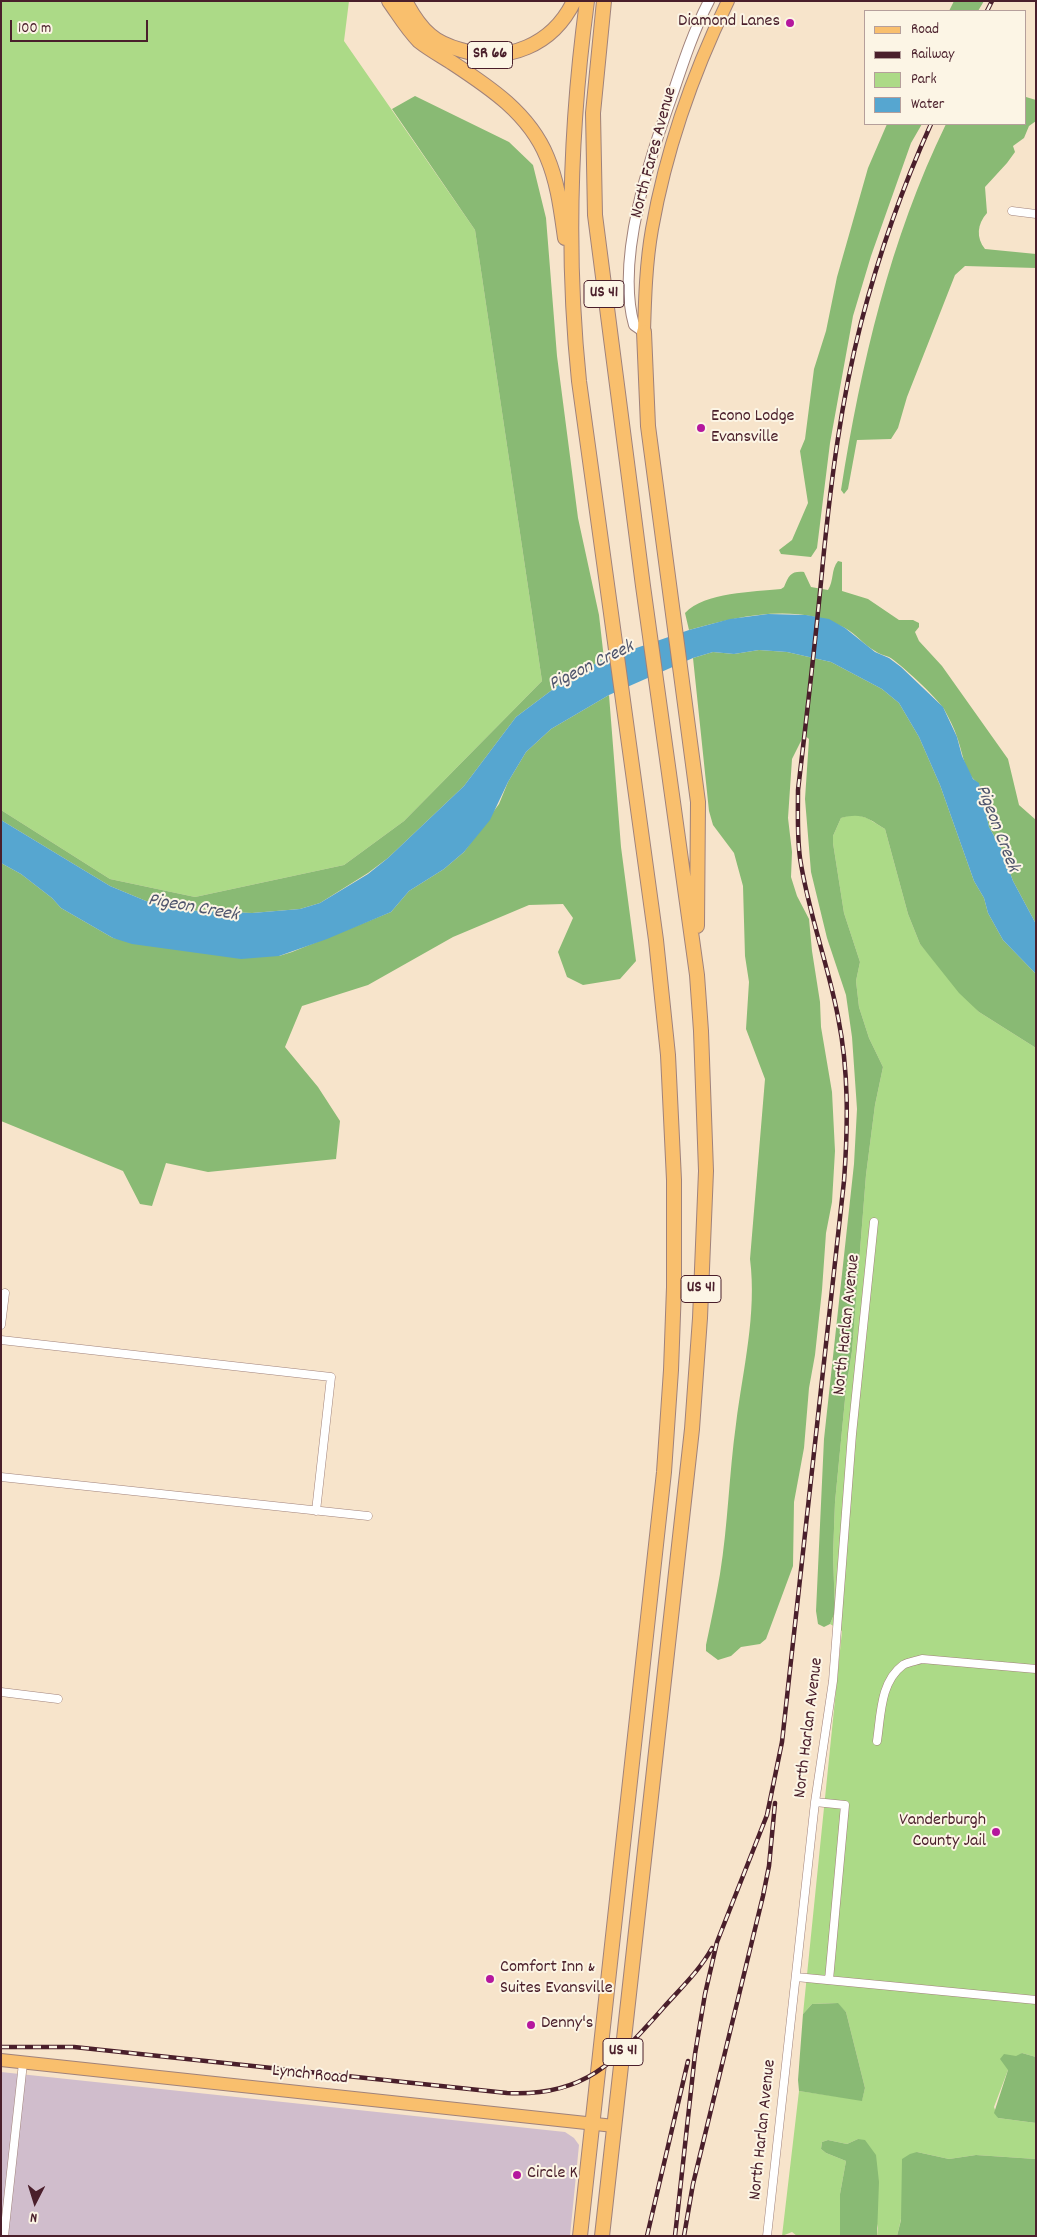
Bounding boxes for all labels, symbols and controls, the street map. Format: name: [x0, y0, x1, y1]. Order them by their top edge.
scale bar: [12, 10, 150, 42]
legend: [864, 10, 1027, 125]
place label: Diamond Lanes: [678, 12, 780, 34]
marker: Diamond Lanes: [784, 17, 796, 29]
text: 100 m: [18, 18, 51, 40]
text: Road: [911, 19, 939, 41]
road number: SR 66: [468, 42, 512, 68]
text: Railway: [911, 44, 954, 66]
text: Park: [911, 69, 937, 91]
street label: North Fares Avenue: [627, 85, 683, 221]
text: Water: [911, 94, 944, 116]
road number: US 41: [584, 280, 624, 308]
place label: Econo Lodge Evansville: [711, 407, 794, 449]
marker: Econo Lodge Evansville: [695, 422, 707, 434]
water label: Pigeon Creek: [546, 637, 638, 697]
water label: Pigeon Creek: [969, 782, 1023, 876]
water label: Pigeon Creek: [146, 890, 240, 928]
street label: North Harlan Avenue: [830, 1254, 866, 1396]
road number: US 41: [681, 1276, 721, 1302]
street label: North Harlan Avenue: [791, 1657, 829, 1799]
place label: Vanderburgh County Jail: [899, 1811, 986, 1854]
marker: Vanderburgh County Jail: [990, 1826, 1002, 1838]
place label: Comfort Inn & Suites Evansville: [500, 1958, 613, 2000]
marker: Comfort Inn & Suites Evansville: [484, 1973, 496, 1985]
place label: Denny's: [541, 2014, 593, 2036]
marker: Denny's: [525, 2019, 537, 2031]
road number: US 41: [603, 2038, 643, 2066]
street label: North Harlan Avenue: [746, 2059, 782, 2201]
street label: Lynch Road: [271, 2061, 349, 2091]
place label: Circle K: [527, 2164, 578, 2186]
marker: Circle K: [511, 2169, 523, 2181]
north arrow: [10, 2177, 60, 2227]
text: N: [29, 2207, 38, 2227]

